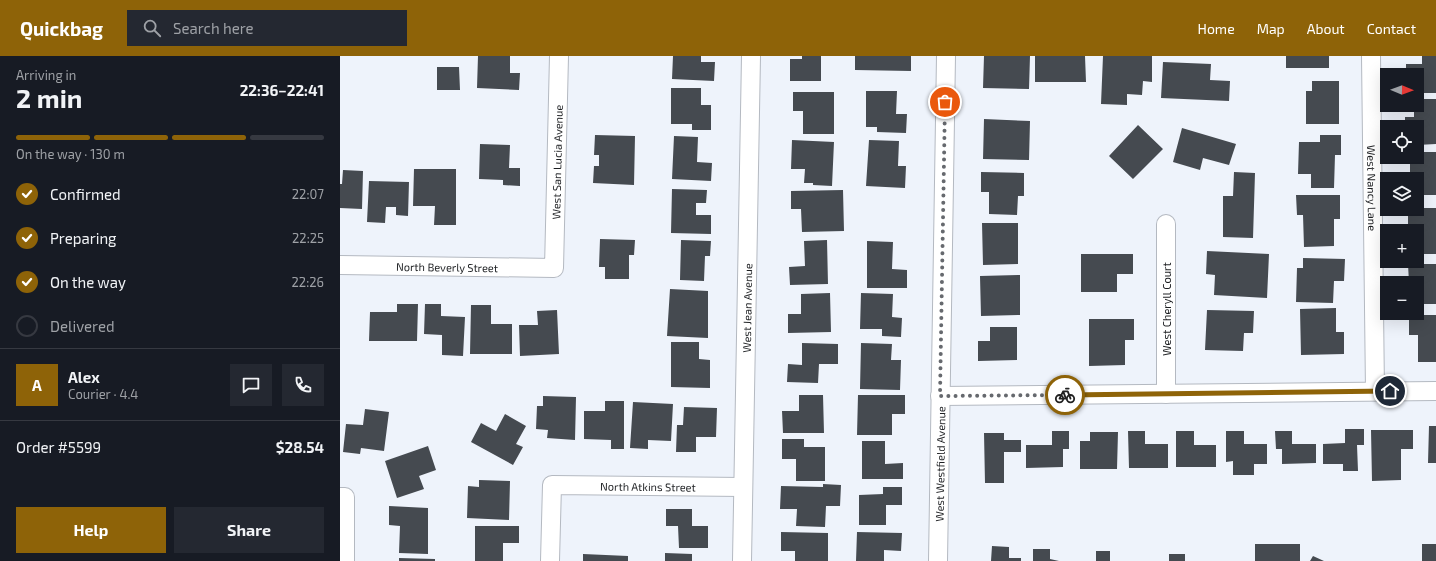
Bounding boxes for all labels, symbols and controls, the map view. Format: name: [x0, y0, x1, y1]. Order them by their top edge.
search box: [127, 10, 407, 46]
text: Quickbag: [20, 17, 103, 40]
icon: search: [141, 17, 163, 39]
text: Search here: [173, 19, 254, 37]
text: Home: [1198, 20, 1235, 37]
text: Map: [1257, 20, 1285, 37]
text: About: [1307, 20, 1345, 37]
text: Contact: [1367, 20, 1416, 37]
text: Arriving in: [16, 67, 76, 83]
north arrow: [1380, 68, 1424, 112]
map controls: [1380, 68, 1424, 320]
text: 22:36–22:41: [240, 81, 324, 99]
text: 2 min: [16, 82, 82, 113]
pin: [928, 85, 962, 119]
icon: bag: [934, 91, 956, 113]
street label: West San Lucia Avenue: [549, 104, 564, 220]
button: locate: [1380, 120, 1424, 164]
street label: West Nancy Lane: [1366, 145, 1380, 231]
text: On the way · 130 m: [16, 146, 125, 162]
button: layers: [1380, 172, 1424, 216]
icon: check: [16, 183, 38, 205]
text: Confirmed: [50, 185, 121, 203]
text: 22:07: [292, 186, 324, 202]
button: +: [1380, 224, 1424, 268]
icon: check: [16, 227, 38, 249]
text: Preparing: [50, 229, 116, 247]
text: 22:25: [292, 230, 324, 246]
street label: North Beverly Street: [396, 259, 498, 274]
street label: West Cheryll Court: [1160, 262, 1173, 356]
street label: West Jean Avenue: [739, 263, 754, 353]
icon: check: [16, 271, 38, 293]
text: On the way: [50, 273, 126, 291]
text: 22:26: [292, 274, 324, 290]
button: −: [1380, 276, 1424, 320]
text: Delivered: [50, 317, 115, 335]
button: chat: [230, 364, 272, 406]
button: phone: [282, 364, 324, 406]
text: Alex: [68, 368, 100, 386]
pin: [1373, 374, 1407, 408]
courier: [1045, 375, 1085, 415]
text: A: [32, 376, 42, 394]
icon: home: [1379, 380, 1401, 402]
icon: bike: [1054, 384, 1076, 406]
text: Courier · 4.4: [68, 386, 138, 402]
street label: West Westfield Avenue: [932, 406, 947, 522]
text: Order #5599: [16, 438, 101, 456]
text: $28.54: [276, 438, 324, 456]
street label: North Atkins Street: [600, 479, 696, 493]
button: Help: [16, 507, 166, 553]
button: Share: [174, 507, 324, 553]

